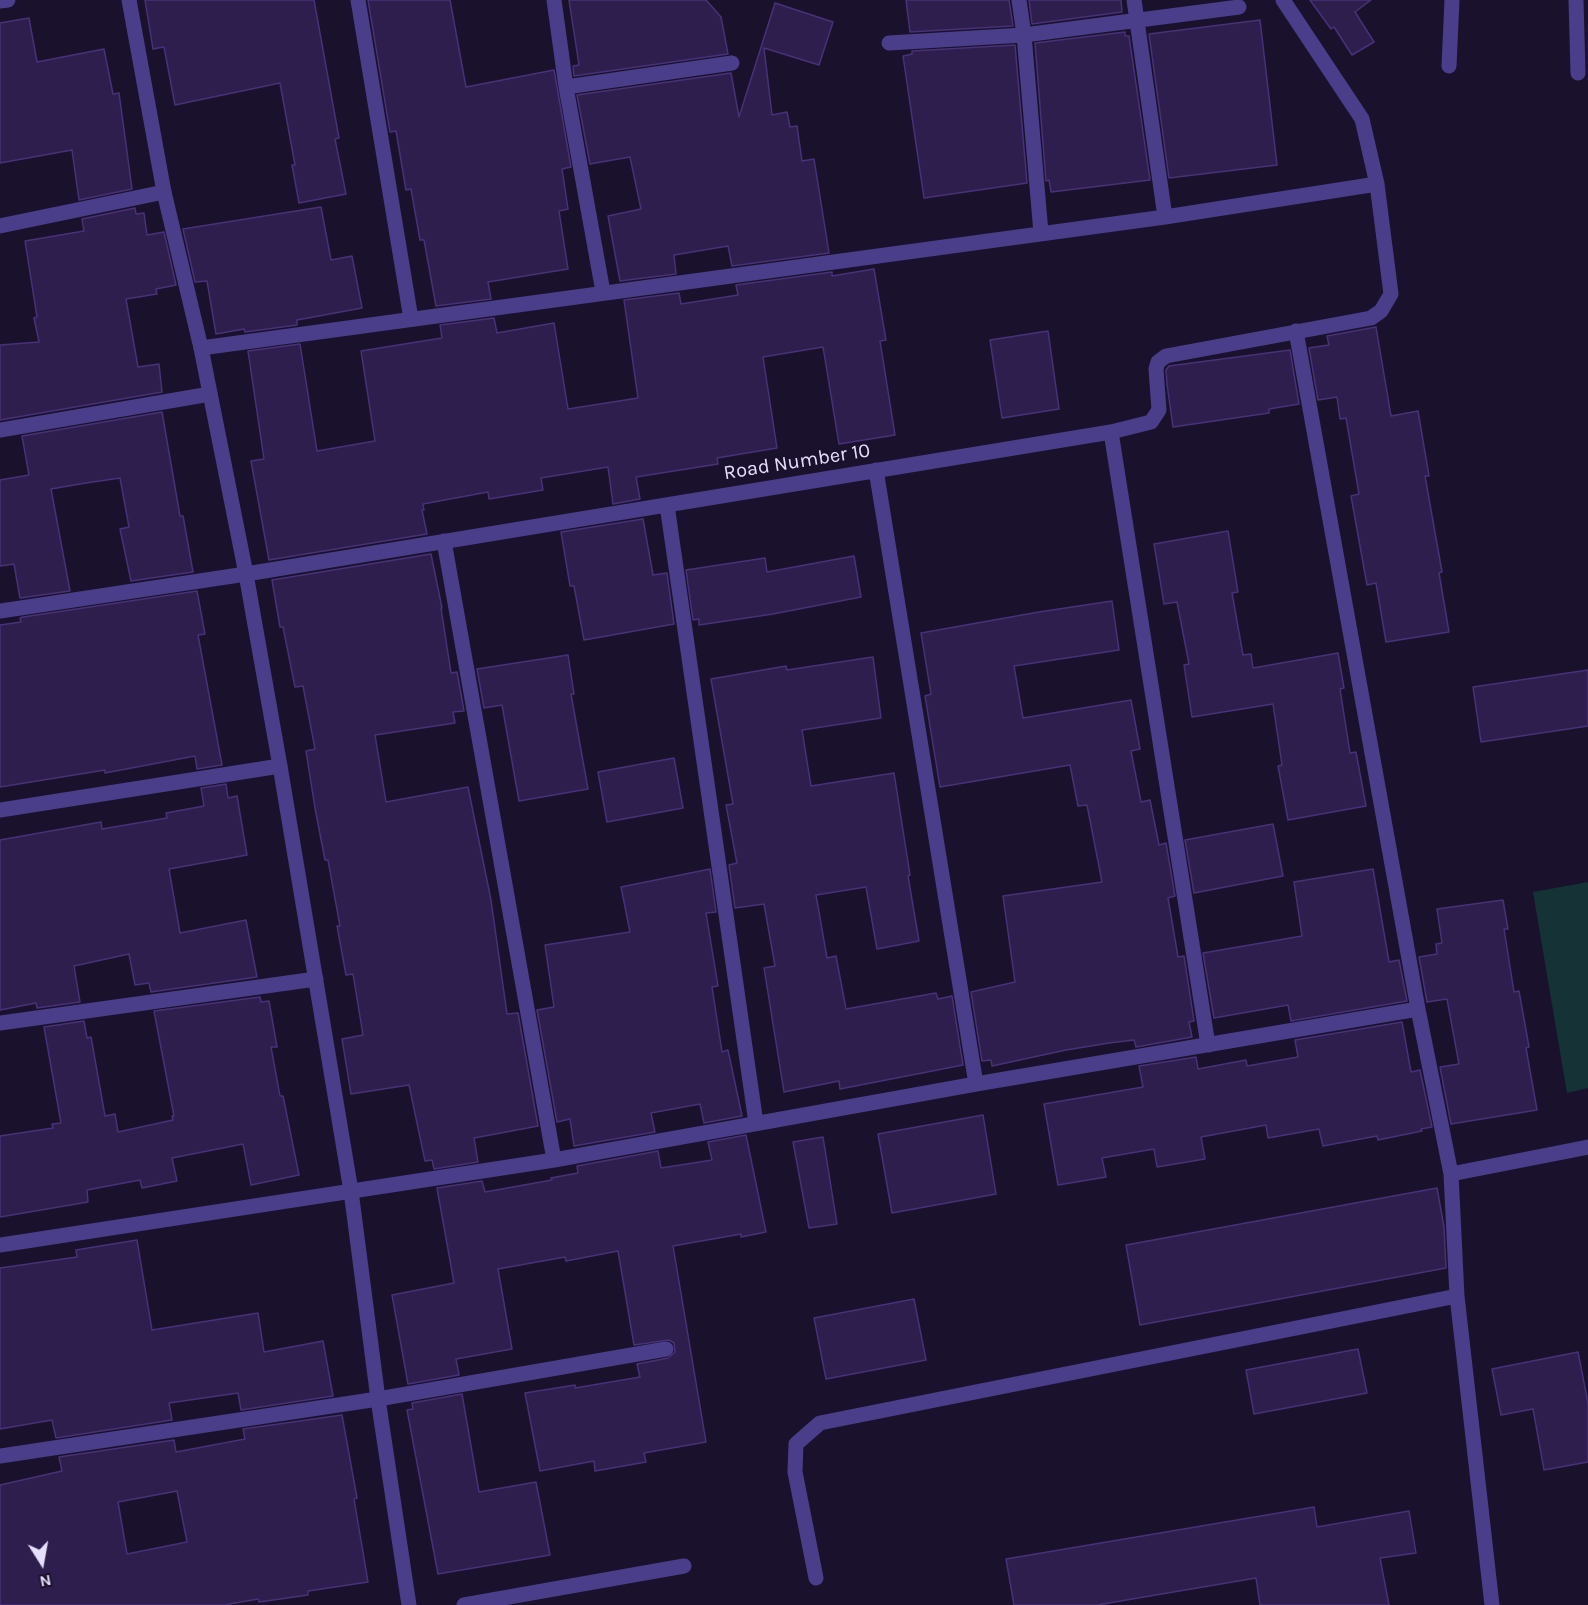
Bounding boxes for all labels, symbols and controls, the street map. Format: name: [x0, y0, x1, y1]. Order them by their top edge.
street label: Road Number 10: [722, 439, 872, 485]
north arrow: [12, 1533, 72, 1593]
text: N: [38, 1571, 53, 1592]

